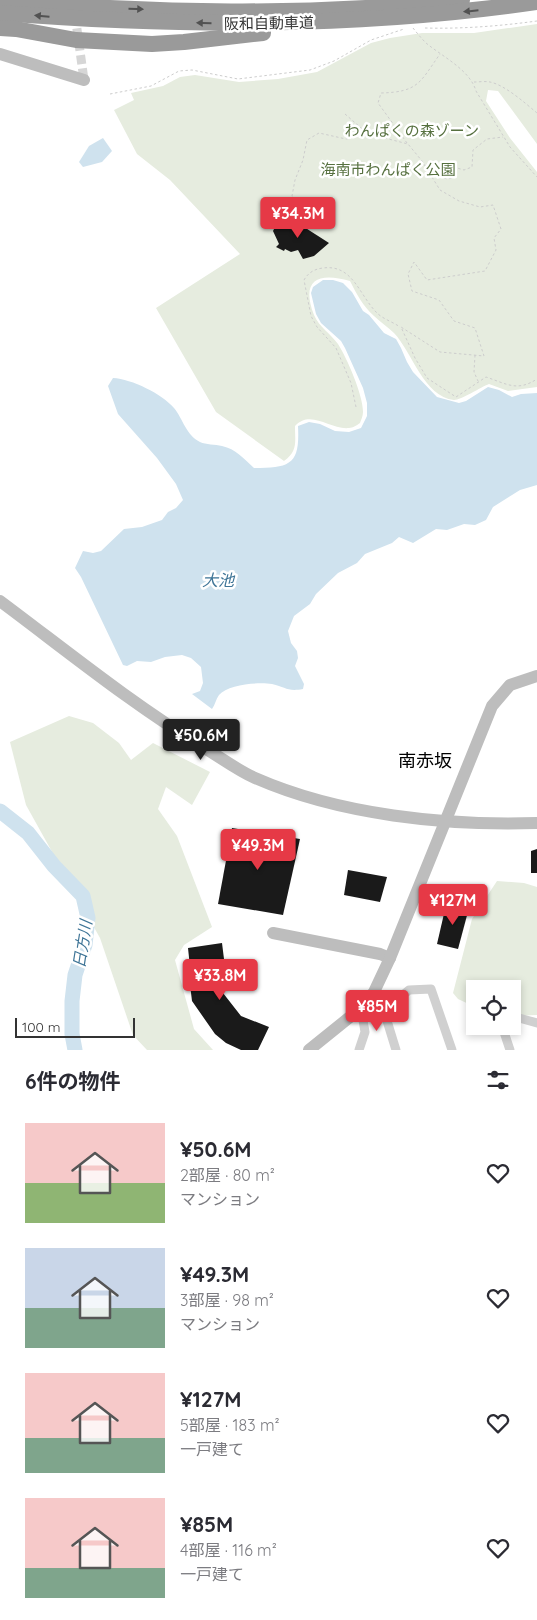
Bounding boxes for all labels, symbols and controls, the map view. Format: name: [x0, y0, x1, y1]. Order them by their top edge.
one-way arrow: [128, 6, 144, 14]
one-way arrow: [463, 7, 479, 15]
one-way arrow: [34, 12, 50, 20]
street label: 阪和自動車道: [224, 13, 314, 33]
one-way arrow: [196, 19, 212, 27]
park label: わんぱくの森ゾーン: [345, 121, 479, 140]
park label: 海南市わんぱく公園: [320, 160, 456, 179]
pin: ¥34.3M: [257, 196, 339, 239]
text: ¥34.3M: [271, 203, 325, 223]
water label: 大池: [202, 570, 236, 590]
pin: ¥50.6M: [160, 718, 242, 761]
text: ¥50.6M: [174, 725, 228, 745]
district label: 南赤坂: [398, 749, 452, 772]
pin: ¥49.3M: [217, 828, 299, 871]
text: ¥49.3M: [232, 835, 284, 855]
pin: ¥127M: [418, 884, 488, 926]
text: ¥127M: [430, 890, 476, 910]
water label: 日方川: [68, 917, 96, 969]
pin: ¥33.8M: [179, 958, 261, 1001]
text: ¥33.8M: [194, 965, 246, 985]
map controls: [466, 980, 521, 1035]
button: locate: [466, 980, 521, 1035]
pin: ¥85M: [347, 990, 407, 1032]
text: ¥85M: [357, 996, 397, 1016]
scale bar: [15, 1015, 135, 1038]
text: 100 m: [22, 1018, 60, 1036]
icon: filters: [484, 1066, 512, 1094]
text: 6件の物件: [25, 1068, 121, 1094]
text: ¥50.6M: [180, 1136, 252, 1162]
icon: home: [65, 1143, 125, 1203]
icon: heart: [484, 1159, 512, 1187]
text: 2部屋 · 80 m²: [180, 1165, 275, 1185]
text: マンション: [180, 1189, 260, 1209]
text: ¥49.3M: [180, 1261, 249, 1287]
icon: home: [65, 1268, 125, 1328]
icon: heart: [484, 1284, 512, 1312]
text: 3部屋 · 98 m²: [180, 1290, 274, 1310]
text: マンション: [180, 1314, 260, 1334]
text: ¥127M: [180, 1386, 241, 1412]
icon: home: [65, 1393, 125, 1453]
icon: heart: [484, 1409, 512, 1437]
text: 5部屋 · 183 m²: [180, 1415, 280, 1435]
text: 一戸建て: [180, 1439, 244, 1459]
text: ¥85M: [180, 1511, 233, 1537]
icon: home: [65, 1518, 125, 1578]
icon: heart: [484, 1534, 512, 1562]
text: 4部屋 · 116 m²: [180, 1540, 277, 1560]
text: 一戸建て: [180, 1564, 244, 1584]

